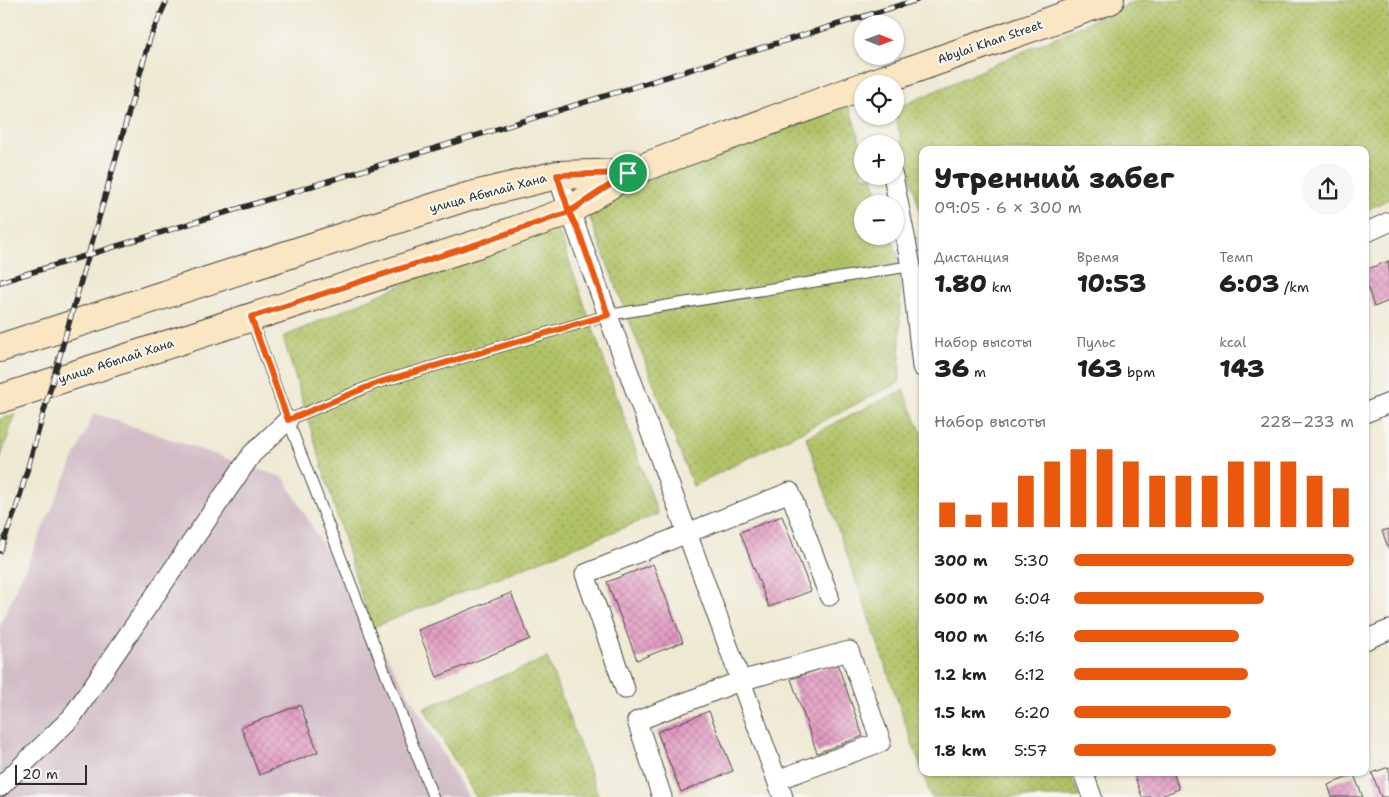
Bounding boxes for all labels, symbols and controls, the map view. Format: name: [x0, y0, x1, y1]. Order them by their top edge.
north arrow: [854, 15, 904, 65]
map controls: [854, 15, 904, 245]
street label: Abylai Khan Street: [935, 16, 1045, 68]
button: locate: [854, 75, 904, 125]
button: +: [854, 135, 904, 185]
pin: [607, 152, 649, 194]
icon: arrive: [614, 159, 642, 187]
text: Утренний забег: [934, 159, 1174, 197]
button: share: [1302, 163, 1354, 215]
street label: улица Абылай Хана: [428, 170, 549, 216]
button: −: [854, 195, 904, 245]
text: 09:05 · 6 × 300 m: [934, 197, 1081, 218]
text: Дистанция: [934, 248, 1009, 266]
text: Время: [1077, 248, 1119, 266]
text: Темп: [1219, 248, 1253, 266]
text: 1.80: [934, 266, 987, 300]
text: 10:53: [1077, 266, 1146, 300]
text: 6:03: [1219, 266, 1279, 300]
text: km: [987, 278, 1012, 296]
text: /km: [1279, 278, 1309, 296]
text: Набор высоты: [934, 333, 1032, 351]
text: Пульс: [1077, 333, 1116, 351]
text: kcal: [1219, 333, 1247, 351]
street label: улица Абылай Хана: [56, 335, 176, 387]
text: 36: [934, 351, 969, 385]
text: 163: [1077, 351, 1122, 385]
text: 143: [1219, 351, 1265, 385]
text: m: [969, 363, 986, 381]
text: bpm: [1122, 363, 1155, 381]
text: Набор высоты: [934, 411, 1046, 432]
text: 228–233 m: [1259, 411, 1354, 432]
text: 300 m: [934, 550, 988, 571]
text: 5:30: [1014, 550, 1049, 571]
text: 600 m: [934, 588, 988, 609]
text: 6:04: [1014, 588, 1050, 609]
text: 900 m: [934, 626, 988, 647]
text: 6:16: [1014, 626, 1045, 647]
text: 1.2 km: [934, 664, 987, 685]
text: 6:12: [1014, 664, 1045, 685]
text: 1.5 km: [934, 702, 986, 723]
text: 6:20: [1014, 702, 1050, 723]
text: 1.8 km: [934, 740, 986, 761]
text: 5:57: [1014, 740, 1047, 761]
scale bar: [15, 762, 88, 785]
text: 20 m: [22, 765, 58, 783]

